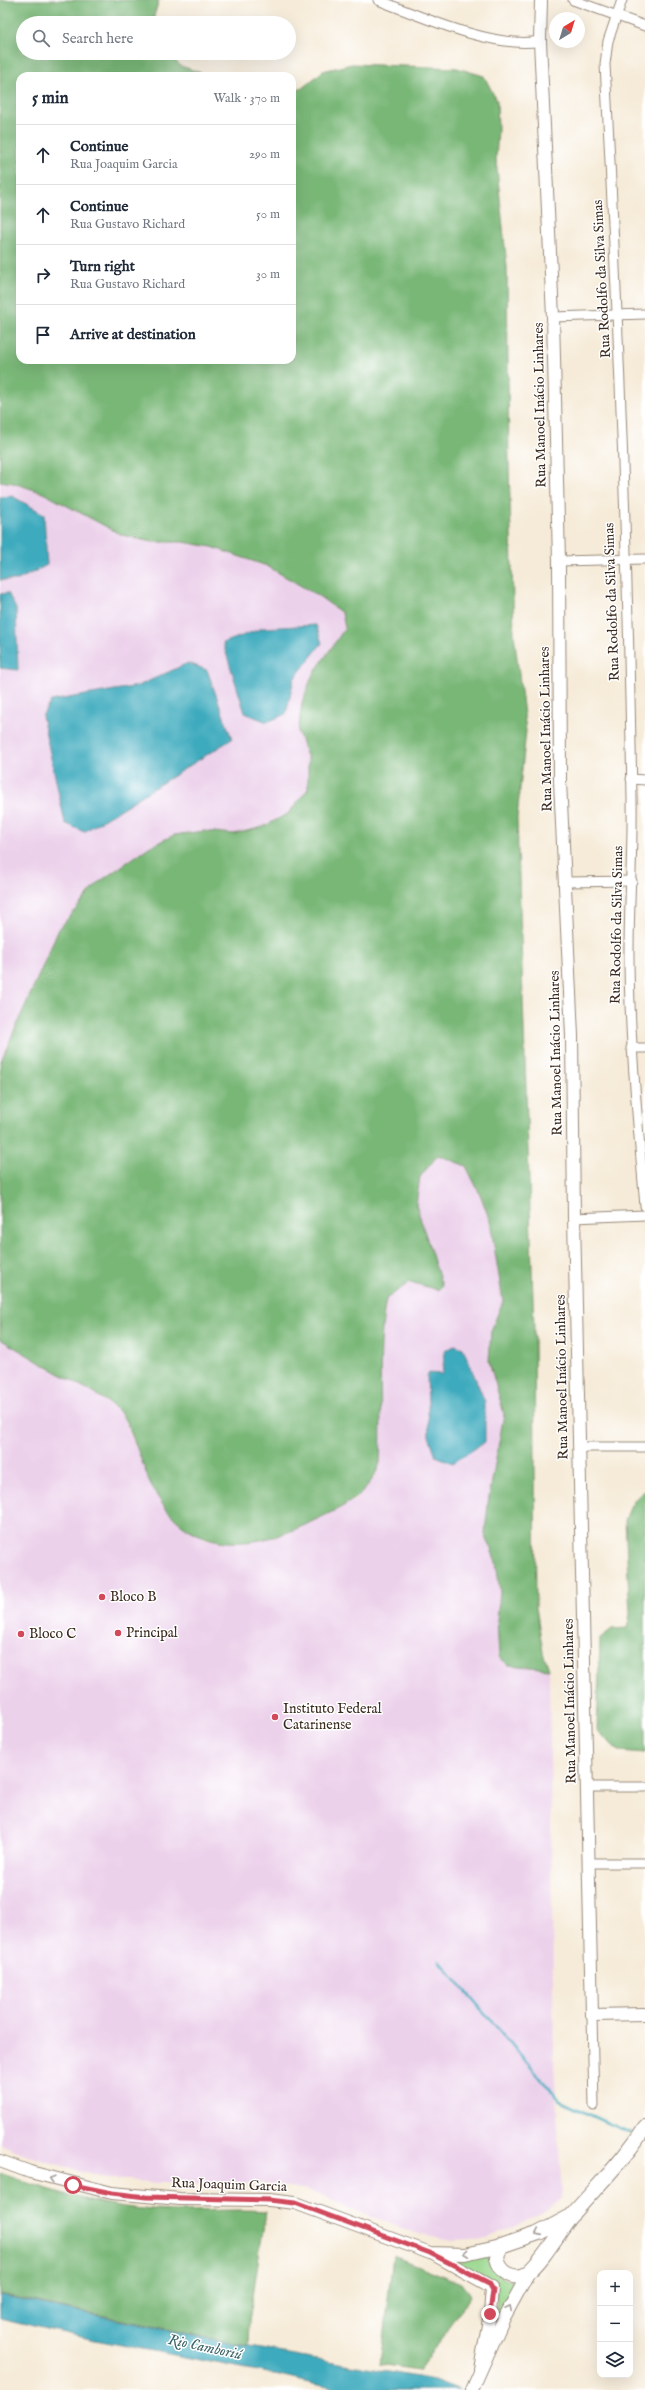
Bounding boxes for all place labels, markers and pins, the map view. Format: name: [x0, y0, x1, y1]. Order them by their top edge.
place label: Bloco B: [110, 1588, 156, 1606]
marker: Bloco B: [97, 1592, 107, 1602]
place label: Principal: [126, 1624, 178, 1642]
place label: Bloco C: [29, 1625, 76, 1643]
marker: Principal: [113, 1628, 123, 1638]
marker: Bloco C: [16, 1629, 26, 1639]
place label: Instituto Federal Catarinense: [283, 1700, 382, 1734]
marker: Instituto Federal Catarinense: [270, 1712, 280, 1722]

